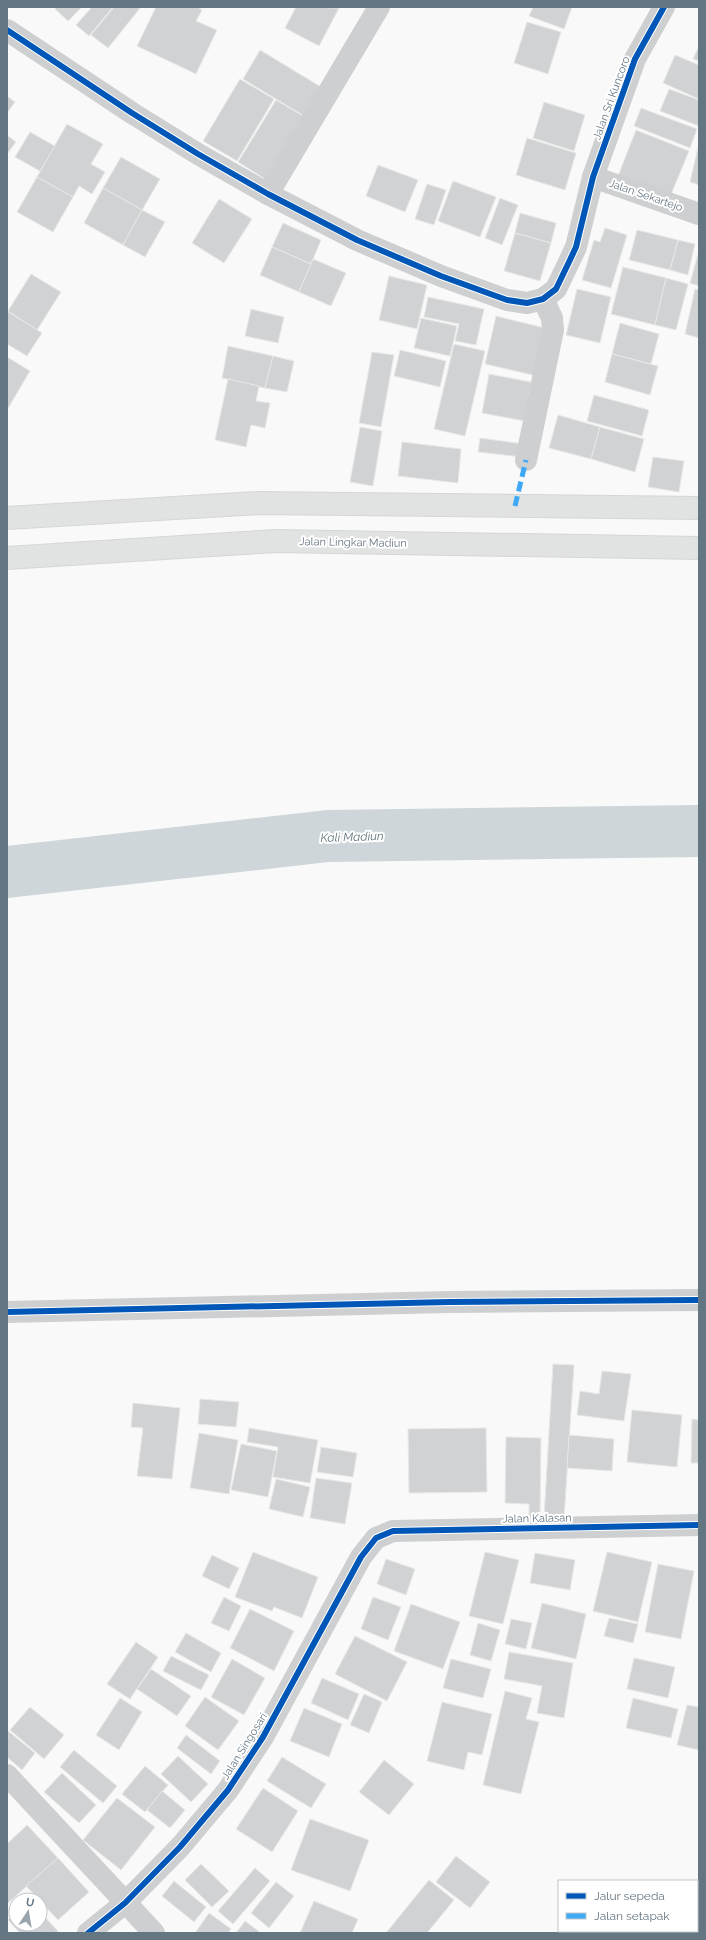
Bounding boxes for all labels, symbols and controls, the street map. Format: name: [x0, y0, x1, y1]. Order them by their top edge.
street label: Jalan Sri Kuncoro: [590, 54, 633, 142]
street label: Jalan Sekartejo: [607, 177, 685, 214]
street label: Jalan Lingkar Madiun: [299, 535, 407, 550]
water label: Kali Madiun: [320, 829, 384, 845]
street label: Jalan Kalasan: [502, 1511, 572, 1526]
street label: Jalan Singosari: [219, 1711, 270, 1782]
legend: [558, 1880, 698, 1932]
text: Jalur sepeda: [594, 1889, 665, 1903]
north arrow: [8, 1892, 48, 1932]
text: U: [25, 1895, 35, 1910]
text: Jalan setapak: [594, 1909, 670, 1923]

